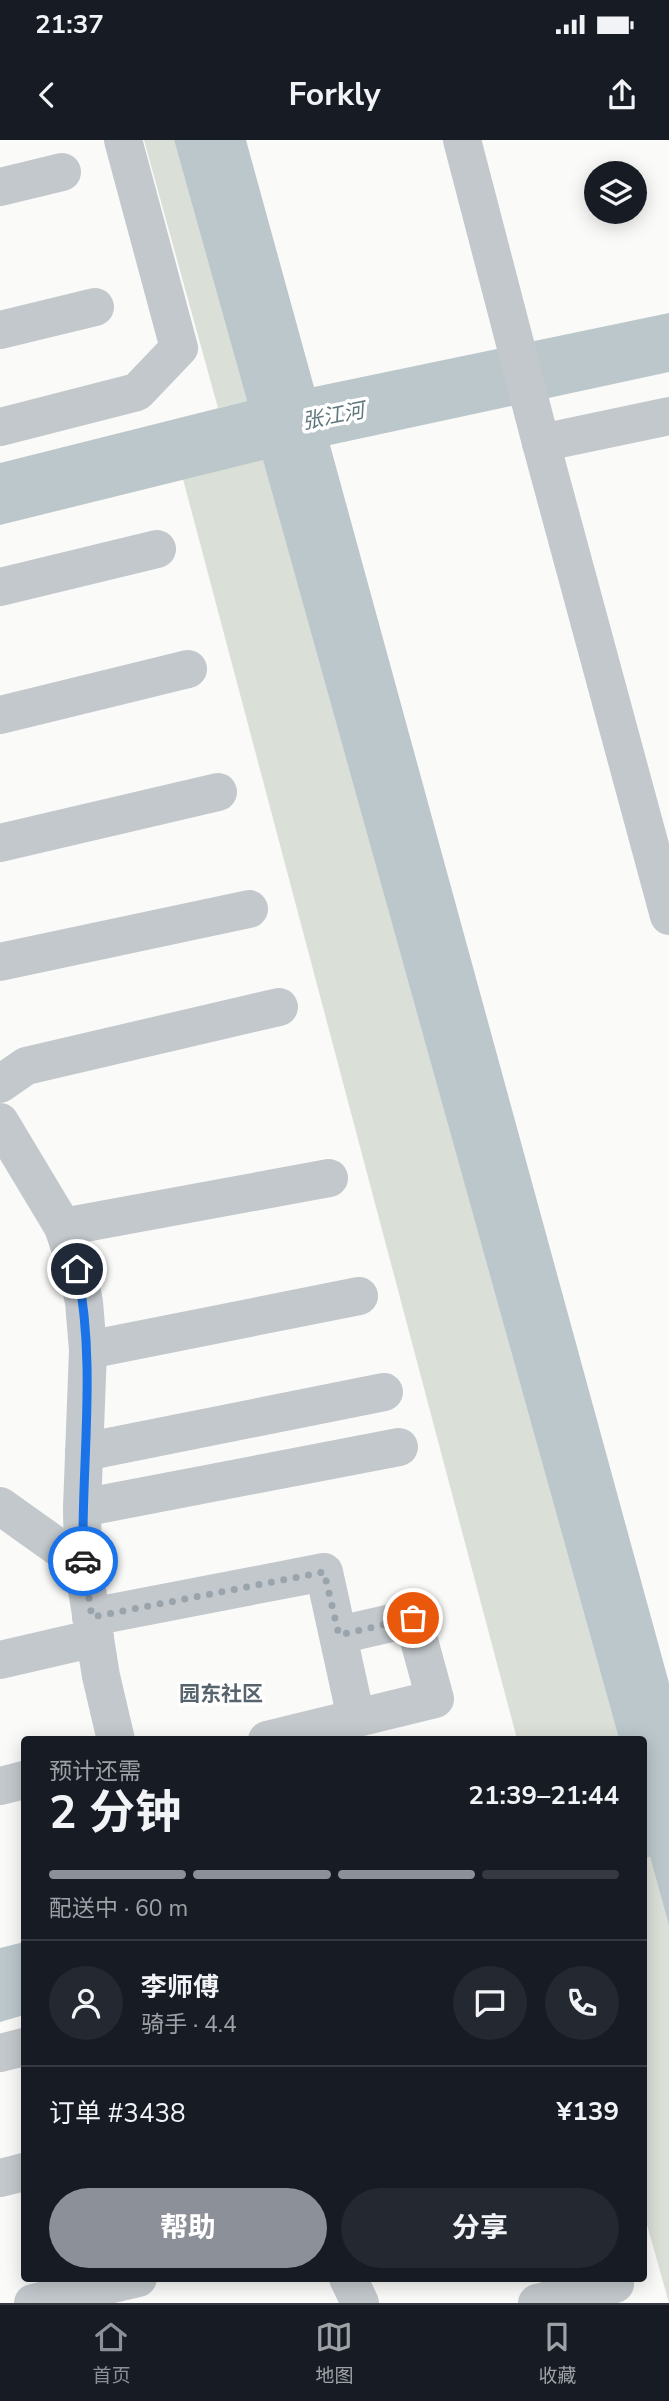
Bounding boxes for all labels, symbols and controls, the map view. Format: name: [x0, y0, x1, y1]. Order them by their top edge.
text: 21:37: [35, 7, 104, 42]
text: Forkly: [288, 73, 381, 116]
icon: back: [28, 76, 66, 114]
icon: share: [603, 76, 641, 114]
map controls: [584, 161, 647, 224]
button: layers: [584, 161, 647, 224]
water label: 张江河: [299, 395, 371, 436]
pin: [47, 1239, 107, 1299]
icon: home: [58, 1250, 96, 1288]
courier: [48, 1526, 118, 1596]
icon: car: [64, 1542, 102, 1580]
pin: [383, 1588, 443, 1648]
icon: bag: [394, 1599, 432, 1637]
district label: 园东社区: [179, 1680, 263, 1708]
text: 预计还需: [49, 1756, 141, 1787]
text: 21:39–21:44: [468, 1778, 619, 1813]
text: 2 分钟: [49, 1781, 181, 1844]
text: 配送中 · 60 m: [49, 1893, 188, 1924]
button: person: [49, 1966, 123, 2040]
button: chat: [453, 1966, 527, 2040]
button: phone: [545, 1966, 619, 2040]
text: 李师傅: [141, 1970, 219, 2005]
text: 骑手 · 4.4: [141, 2009, 237, 2040]
text: ¥139: [557, 2094, 619, 2129]
text: 订单 #3438: [49, 2096, 186, 2131]
button: 帮助: [49, 2188, 327, 2268]
button: 分享: [341, 2188, 619, 2268]
tab: 首页: [92, 2318, 131, 2389]
tab: 地图: [315, 2318, 354, 2389]
tab: 收藏: [538, 2318, 577, 2389]

